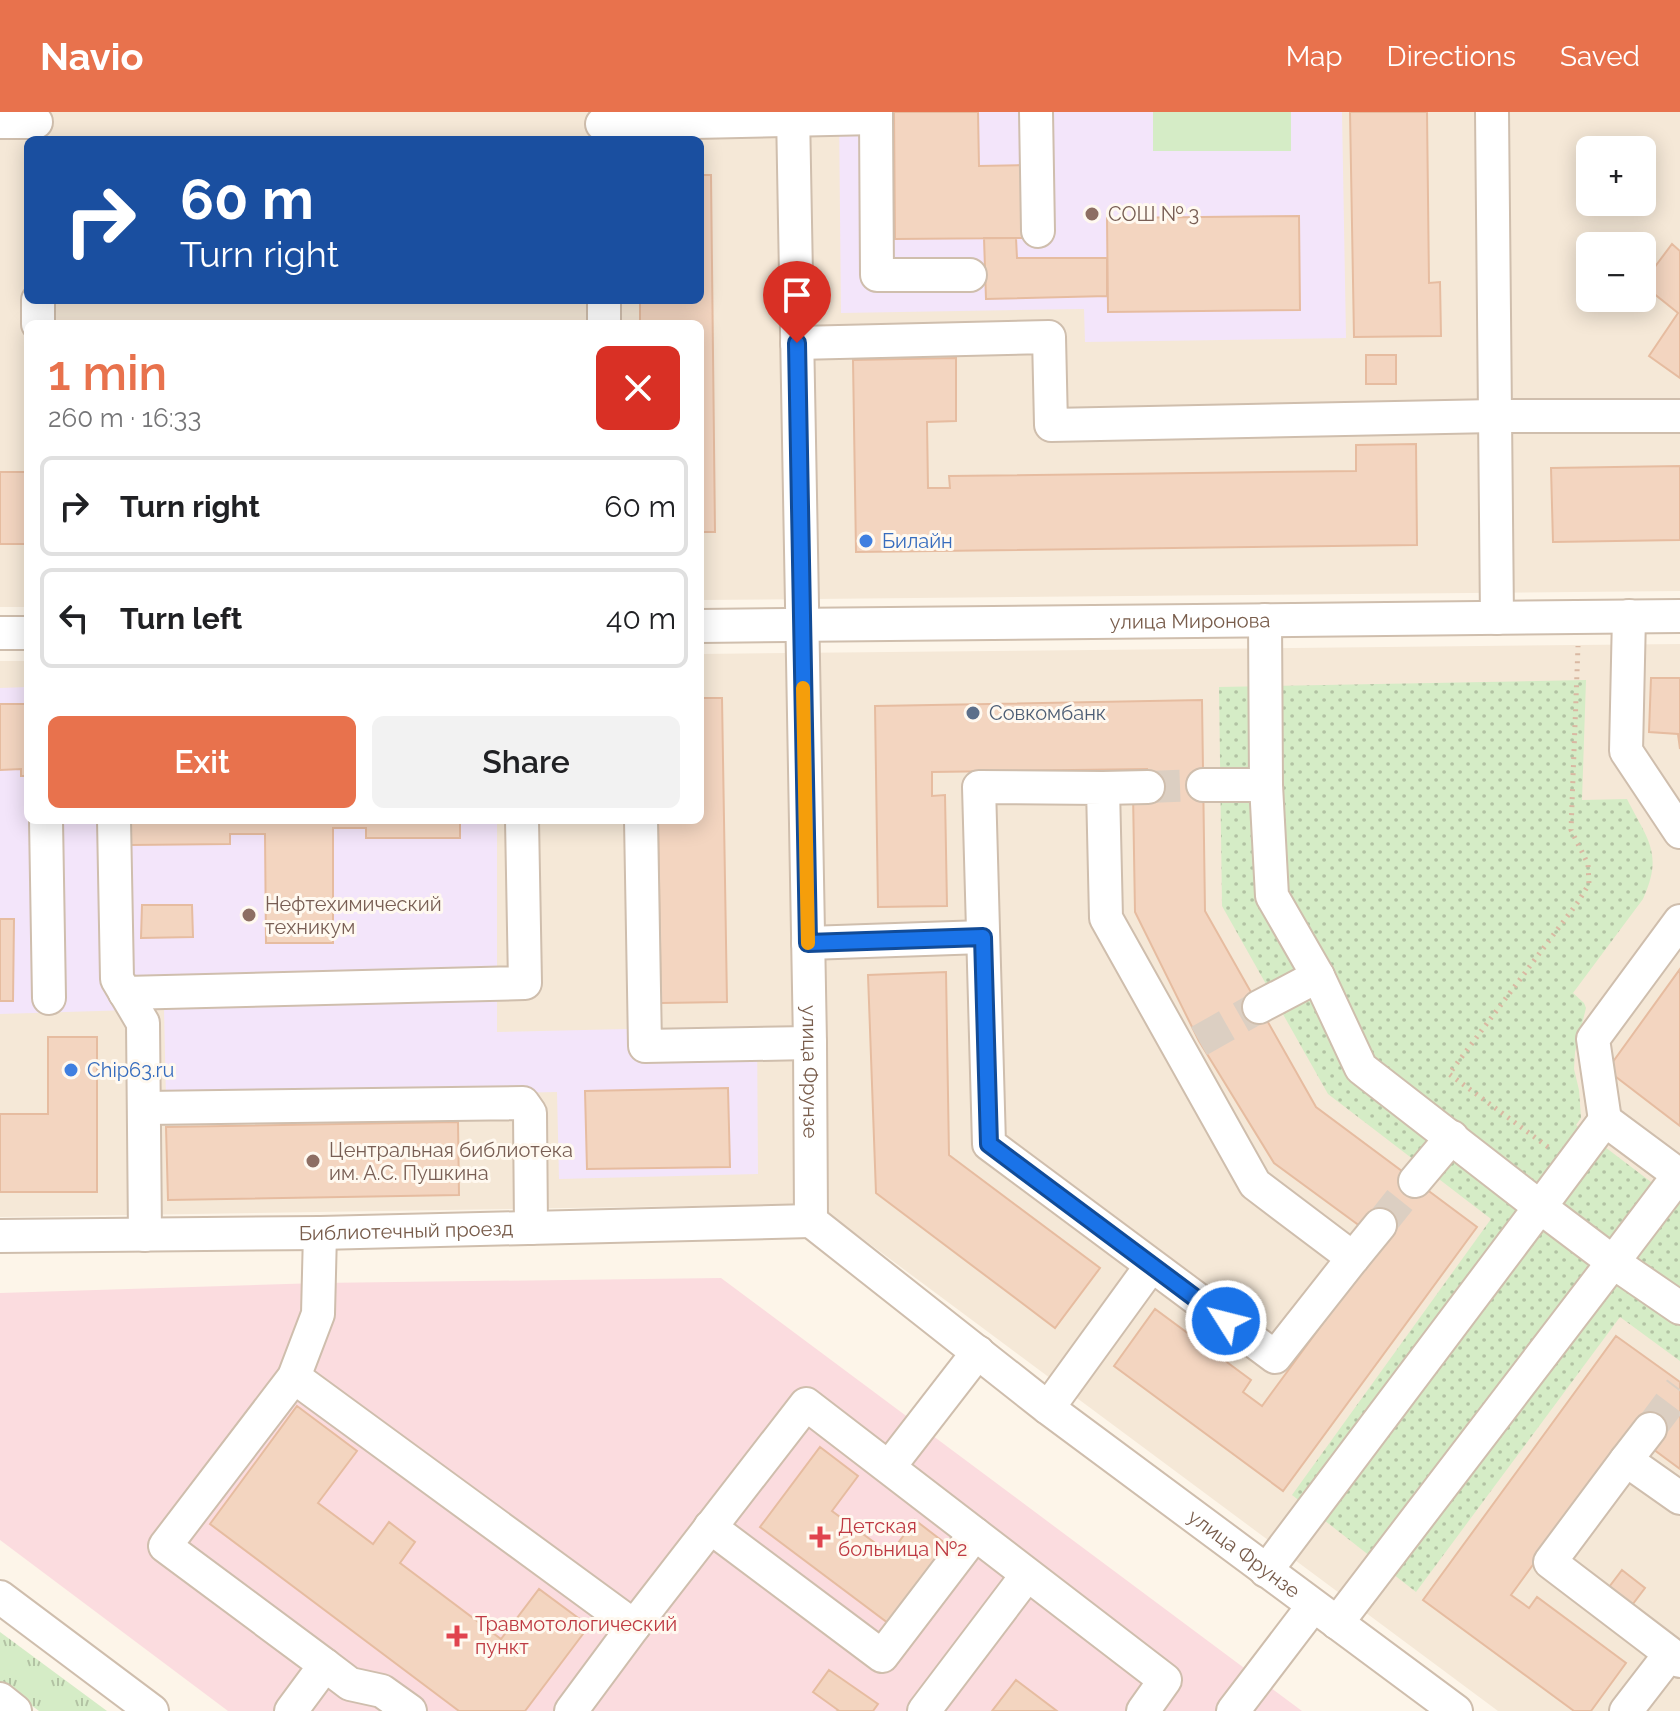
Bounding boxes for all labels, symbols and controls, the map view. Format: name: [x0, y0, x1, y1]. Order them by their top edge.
text: Navio: [40, 34, 143, 79]
text: Map: [1286, 40, 1343, 73]
text: Directions: [1387, 40, 1516, 73]
text: Saved: [1560, 40, 1640, 73]
map controls: [1576, 136, 1656, 312]
button: +: [1576, 136, 1656, 216]
text: 60 m: [180, 166, 314, 232]
icon: right: [48, 168, 152, 272]
place label: СОШ № 3: [1108, 202, 1199, 226]
marker: СОШ № 3: [1083, 205, 1101, 223]
button: −: [1576, 232, 1656, 312]
text: Turn right: [180, 233, 339, 275]
pin: [763, 261, 831, 343]
icon: arrive: [775, 273, 819, 317]
text: 1 min: [48, 345, 167, 401]
button: close: [596, 346, 680, 430]
text: 260 m · 16:33: [48, 403, 201, 433]
icon: right: [52, 484, 96, 528]
text: Turn right: [120, 489, 260, 524]
text: 60 m: [604, 489, 676, 524]
place label: Билайн: [882, 529, 953, 553]
marker: Билайн: [857, 532, 875, 550]
icon: left: [52, 596, 96, 640]
text: Turn left: [120, 601, 242, 636]
text: 40 m: [606, 601, 676, 636]
street label: улица Миронова: [1110, 608, 1270, 634]
place label: Совкомбанк: [989, 701, 1106, 725]
marker: Совкомбанк: [964, 704, 982, 722]
button: Exit: [48, 716, 356, 808]
button: Share: [372, 716, 680, 808]
place label: Нефтехимический техникум: [265, 892, 442, 939]
marker: Нефтехимический техникум: [240, 906, 258, 924]
street label: улица Фрунзе: [797, 1005, 823, 1139]
place label: Chip63.ru: [87, 1058, 175, 1082]
marker: Chip63.ru: [62, 1061, 80, 1079]
place label: Центральная библиотека им. А.С. Пушкина: [329, 1138, 573, 1185]
marker: Центральная библиотека им. А.С. Пушкина: [304, 1152, 322, 1170]
street label: Библиотечный проезд: [299, 1216, 514, 1245]
position arrow: [1184, 1279, 1268, 1363]
street label: улица Фрунзе: [1183, 1504, 1305, 1603]
place label: Детская больница №2: [838, 1514, 968, 1561]
marker: Детская больница №2: [809, 1526, 831, 1548]
place label: Травмотологический пункт: [475, 1612, 677, 1659]
marker: Травмотологический пункт: [446, 1625, 468, 1647]

